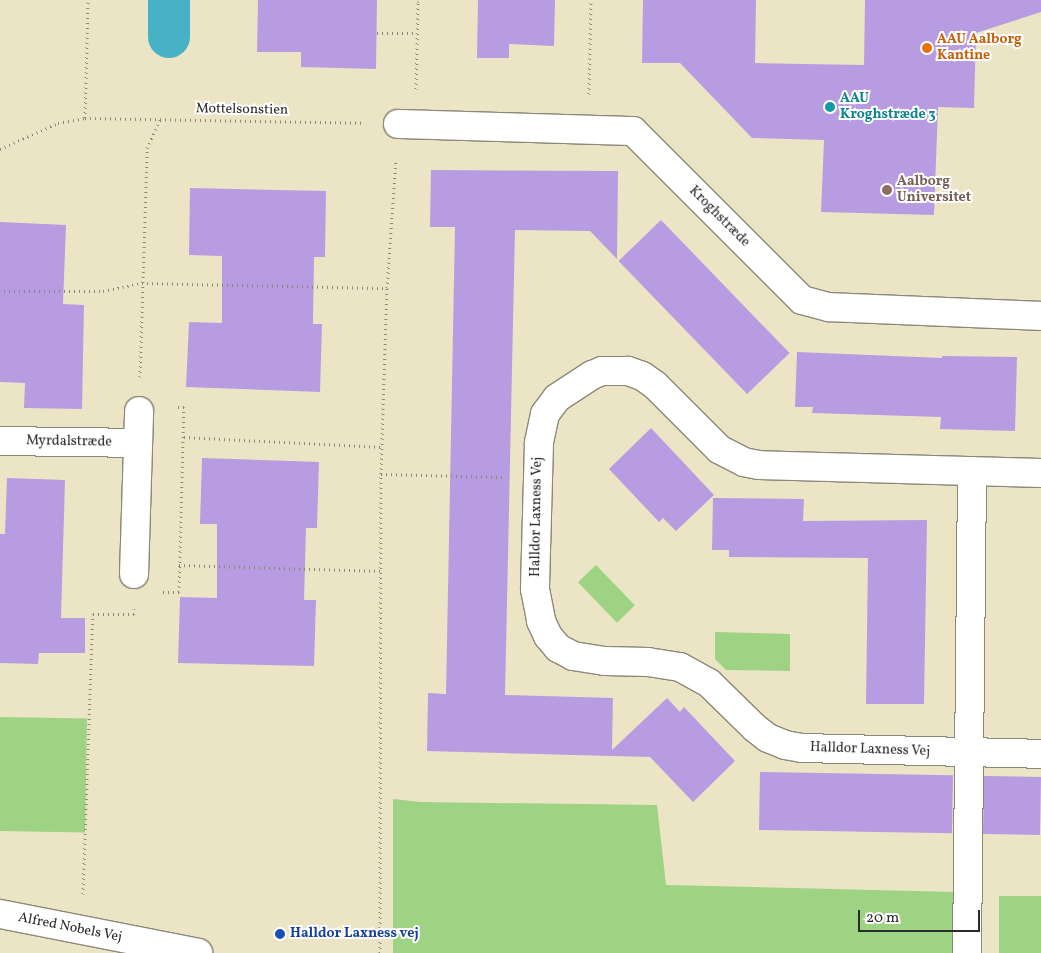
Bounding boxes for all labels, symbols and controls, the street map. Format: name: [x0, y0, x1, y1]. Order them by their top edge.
place label: AAU Aalborg Kantine: [937, 32, 1022, 64]
marker: AAU Aalborg Kantine: [921, 42, 933, 54]
place label: AAU Kroghstræde 3: [840, 91, 936, 124]
street label: Mottelsonstien: [196, 101, 288, 119]
marker: AAU Kroghstræde 3: [824, 101, 836, 113]
place label: Aalborg Universitet: [897, 174, 971, 206]
street label: Kroghstræde: [685, 183, 753, 251]
marker: Aalborg Universitet: [881, 184, 893, 196]
street label: Myrdalstræde: [26, 433, 112, 451]
street label: Halldor Laxness Vej: [528, 457, 546, 577]
street label: Halldor Laxness Vej: [809, 740, 931, 760]
scale bar: [861, 900, 984, 932]
text: 20 m: [866, 908, 899, 929]
street label: Alfred Nobels Vej: [16, 910, 124, 946]
place label: Halldor Laxness vej: [290, 926, 419, 942]
marker: Halldor Laxness vej: [274, 928, 286, 940]

